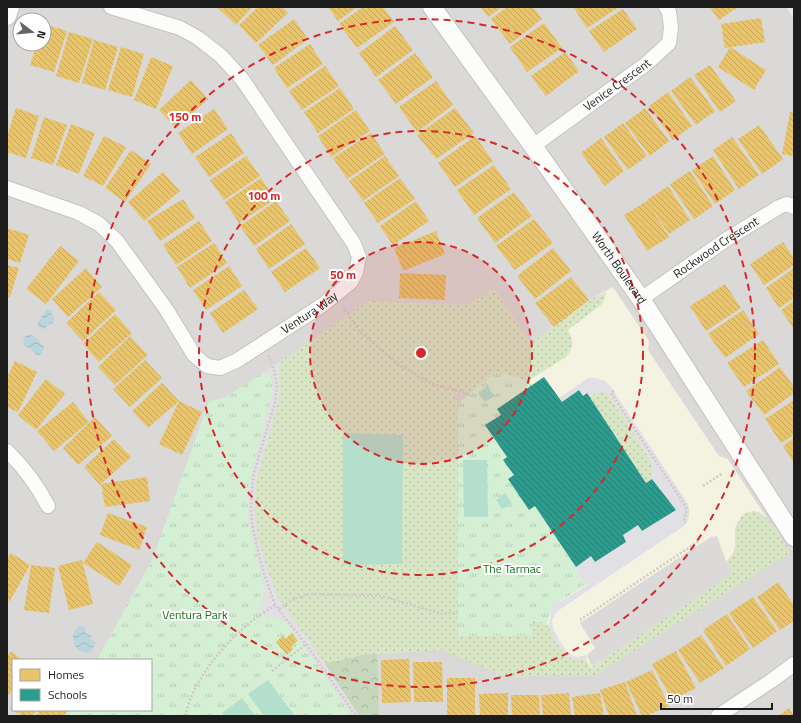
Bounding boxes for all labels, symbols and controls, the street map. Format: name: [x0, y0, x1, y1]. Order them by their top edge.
north arrow: [12, 12, 52, 52]
text: N: [33, 29, 50, 41]
street label: Venice Crescent: [579, 53, 656, 116]
text: 150 m: [169, 107, 201, 126]
text: 100 m: [248, 186, 280, 205]
street label: Rockwood Crescent: [669, 211, 763, 283]
street label: Worth Boulevard: [587, 227, 652, 308]
text: 50 m: [330, 265, 356, 284]
street label: Ventura Way: [277, 286, 342, 338]
centre of rings: [414, 346, 428, 360]
park label: The Tarmac: [483, 559, 541, 578]
park label: Ventura Park: [162, 605, 228, 624]
legend: [12, 659, 152, 711]
text: Homes: [48, 665, 84, 684]
text: Schools: [48, 685, 88, 704]
scale bar: [661, 685, 772, 711]
text: 50 m: [667, 689, 693, 708]

